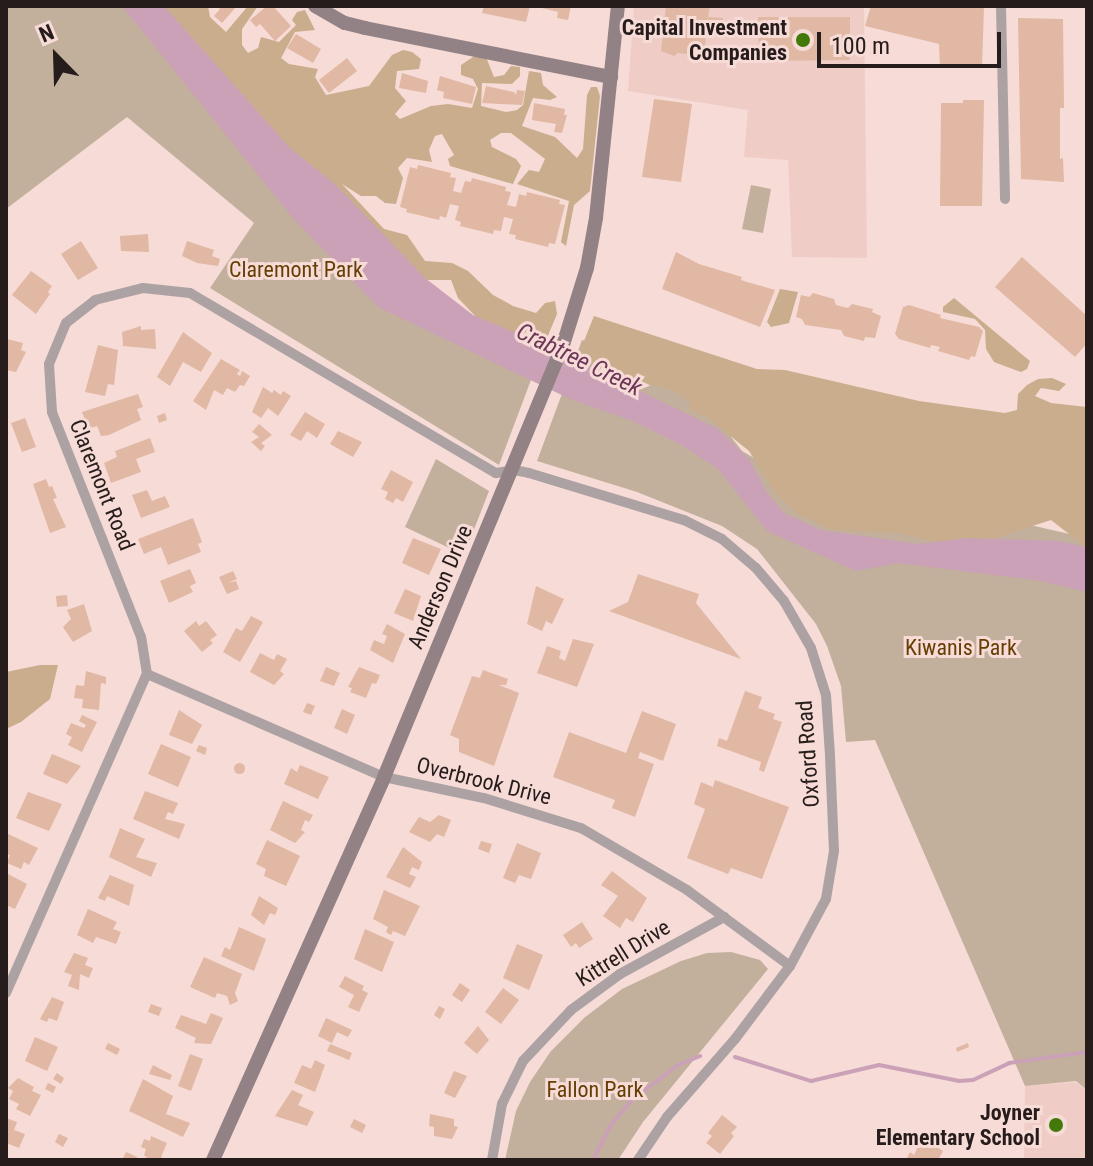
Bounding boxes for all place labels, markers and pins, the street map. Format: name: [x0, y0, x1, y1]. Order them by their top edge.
place label: Capital Investment Companies: [622, 14, 787, 66]
marker: Capital Investment Companies: [794, 31, 812, 49]
place label: Joyner Elementary School: [876, 1099, 1040, 1150]
marker: Joyner Elementary School: [1047, 1116, 1065, 1134]

